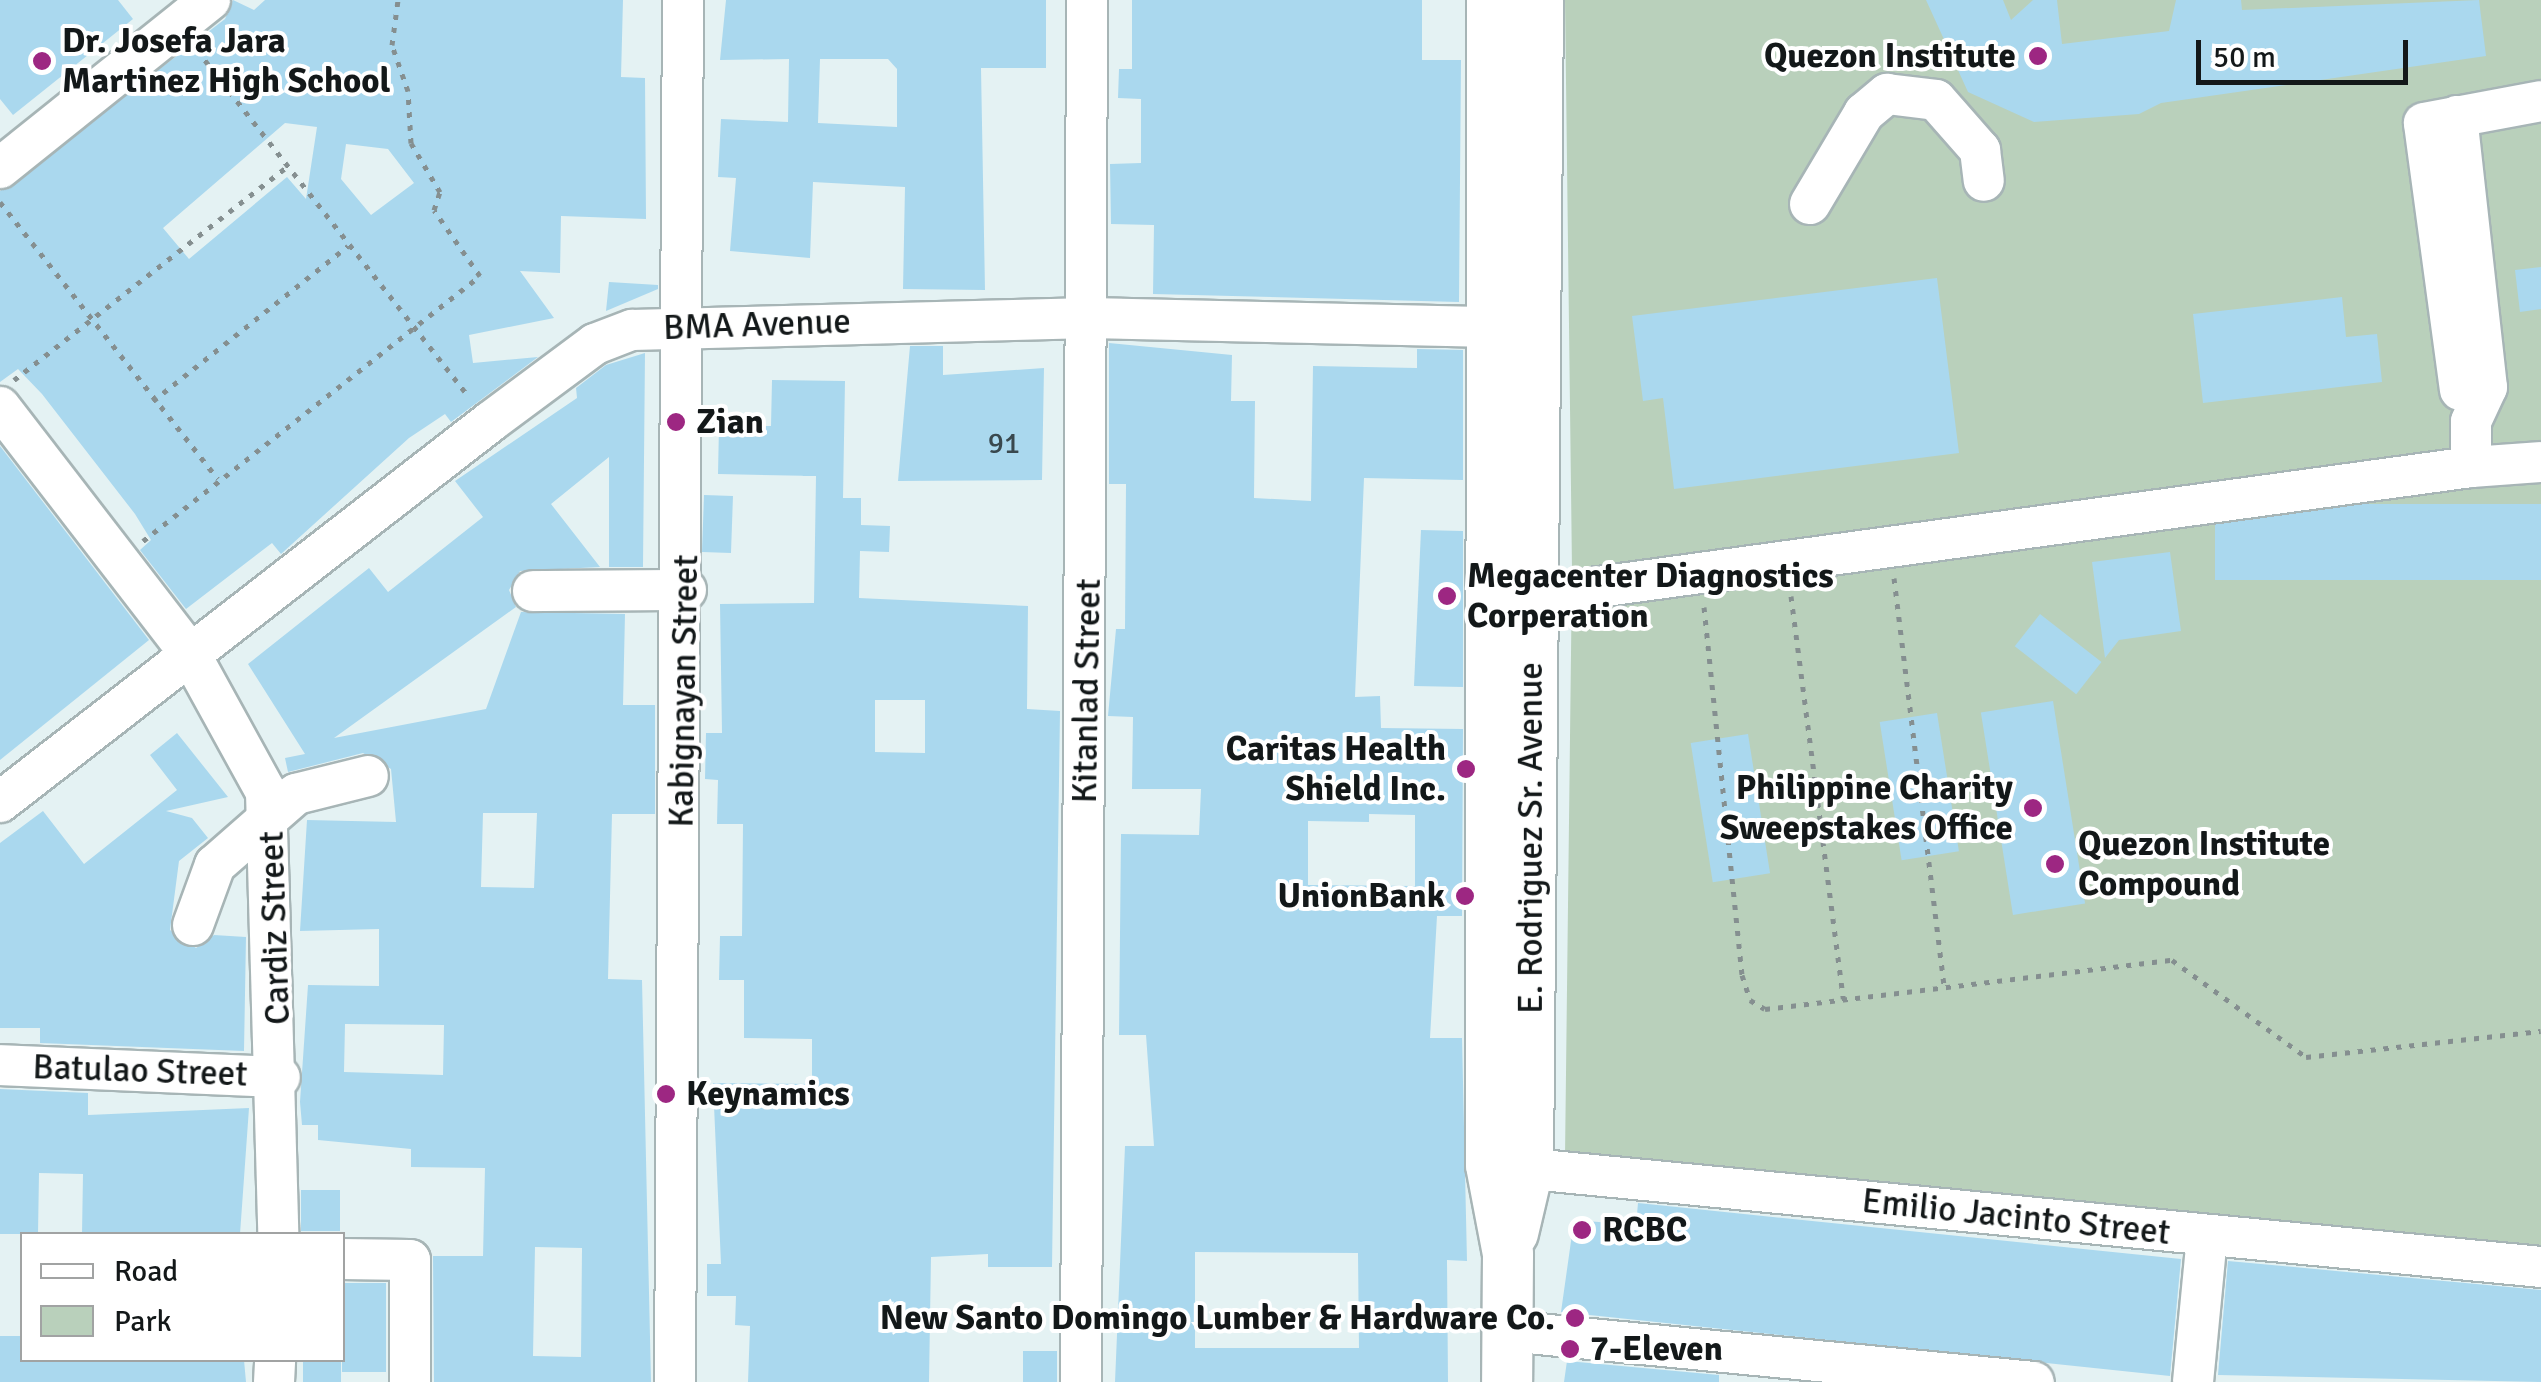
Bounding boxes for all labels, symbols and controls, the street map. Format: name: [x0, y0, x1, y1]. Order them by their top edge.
place label: Dr. Josefa Jara Martinez High School: [62, 20, 390, 102]
scale bar: [2201, 20, 2414, 82]
place label: Quezon Institute: [1764, 35, 2016, 77]
text: 50 m: [2213, 39, 2276, 76]
marker: Quezon Institute: [2025, 43, 2051, 69]
marker: Dr. Josefa Jara Martinez High School: [31, 50, 53, 72]
street label: BMA Avenue: [662, 301, 852, 349]
place label: Zian: [696, 401, 764, 443]
marker: Zian: [665, 411, 687, 433]
house number: 91: [988, 426, 1020, 462]
street label: Kabignayan Street: [661, 554, 707, 828]
place label: Megacenter Diagnostics Corperation: [1467, 555, 1834, 637]
street label: Kitanlad Street: [1064, 578, 1110, 804]
marker: Megacenter Diagnostics Corperation: [1436, 585, 1458, 607]
street label: E. Rodriguez Sr. Avenue: [1510, 662, 1552, 1014]
place label: Caritas Health Shield Inc.: [1226, 728, 1446, 810]
marker: Caritas Health Shield Inc.: [1455, 758, 1477, 780]
place label: Philippine Charity Sweepstakes Office: [1720, 767, 2013, 849]
marker: Philippine Charity Sweepstakes Office: [2022, 797, 2044, 819]
place label: Quezon Institute Compound: [2078, 823, 2330, 905]
street label: Cardiz Street: [251, 831, 299, 1025]
marker: Quezon Institute Compound: [2042, 851, 2068, 877]
place label: UnionBank: [1278, 875, 1445, 917]
marker: UnionBank: [1454, 885, 1476, 907]
street label: Batulao Street: [32, 1046, 248, 1096]
place label: Keynamics: [686, 1073, 850, 1115]
marker: Keynamics: [655, 1083, 677, 1105]
street label: Emilio Jacinto Street: [1860, 1180, 2172, 1254]
place label: RCBC: [1602, 1209, 1687, 1251]
marker: RCBC: [1571, 1219, 1593, 1241]
legend: [20, 1232, 345, 1362]
text: Road: [114, 1253, 178, 1290]
place label: New Santo Domingo Lumber & Hardware Co.: [880, 1297, 1555, 1339]
text: Park: [114, 1303, 172, 1340]
marker: New Santo Domingo Lumber & Hardware Co.: [1564, 1307, 1586, 1329]
place label: 7-Eleven: [1590, 1328, 1723, 1370]
marker: 7-Eleven: [1559, 1338, 1581, 1360]

